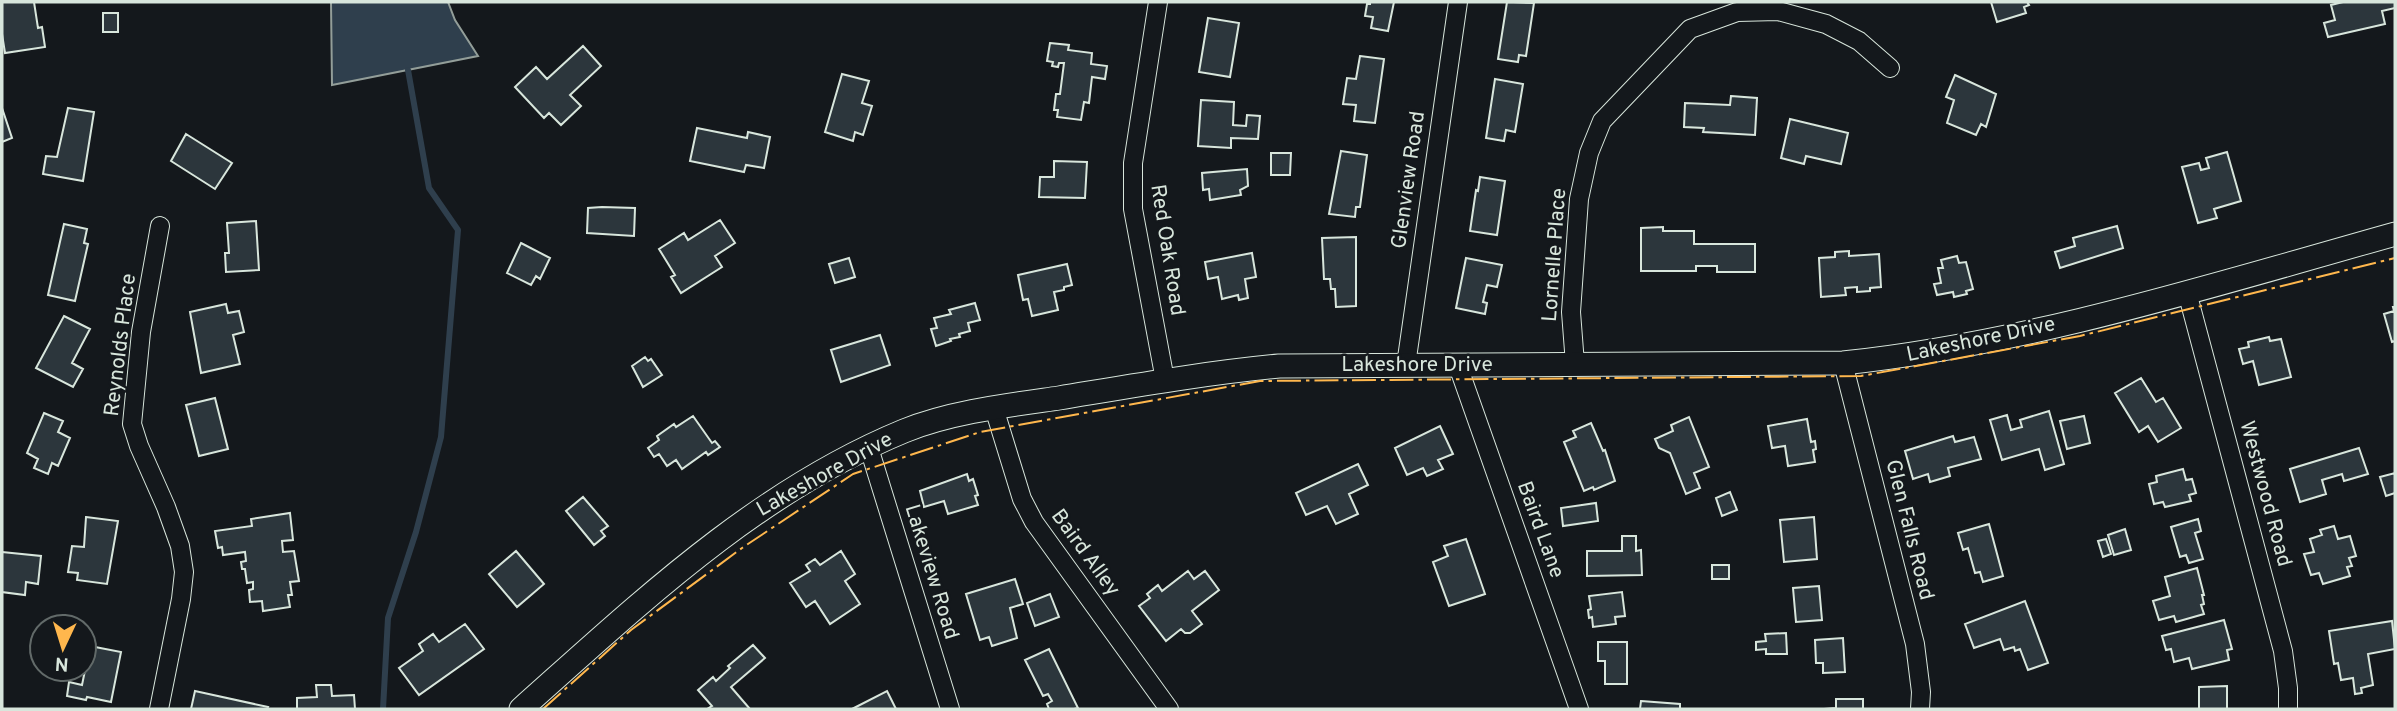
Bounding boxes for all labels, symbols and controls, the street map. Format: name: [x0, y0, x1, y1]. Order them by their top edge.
street label: Glenview Road: [1386, 109, 1432, 251]
street label: Red Oak Road: [1143, 182, 1191, 318]
street label: Lornelle Place: [1537, 187, 1573, 323]
street label: Reynolds Place: [99, 272, 143, 418]
street label: Lakeshore Drive: [1904, 311, 2058, 369]
street label: Lakeshore Drive: [1341, 352, 1493, 379]
street label: Westwood Road: [2233, 418, 2297, 570]
street label: Lakeshore Drive: [752, 426, 898, 524]
street label: Glen Falls Road: [1879, 457, 1939, 603]
street label: Baird Lane: [1510, 478, 1570, 582]
street label: Lakeview Road: [898, 501, 964, 643]
street label: Baird Alley: [1044, 504, 1126, 602]
north arrow: [28, 613, 98, 683]
text: N: [54, 651, 70, 675]

